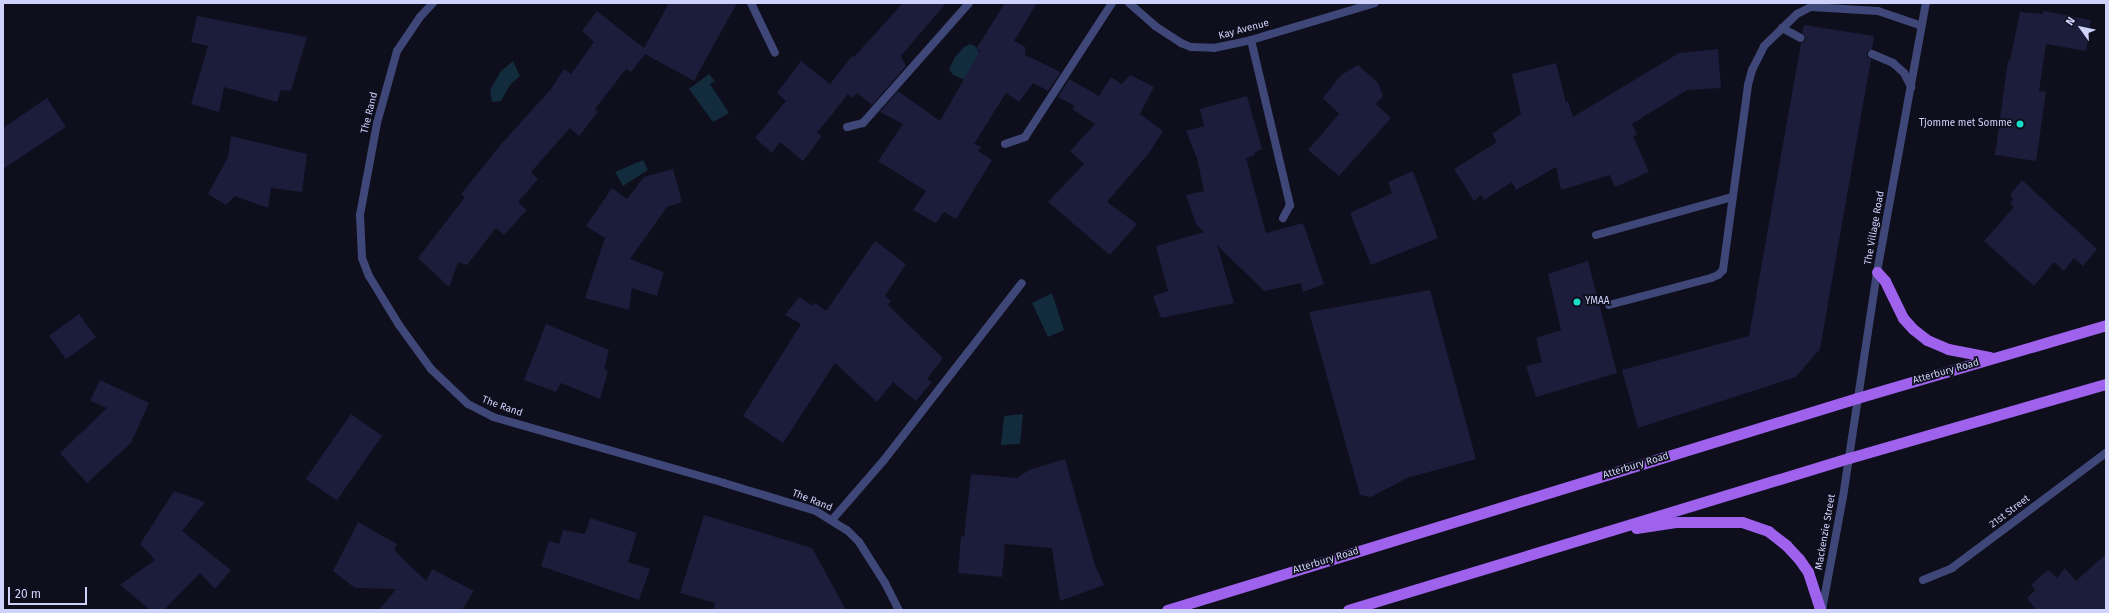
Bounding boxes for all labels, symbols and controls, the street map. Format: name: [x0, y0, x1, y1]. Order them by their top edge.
north arrow: [2061, 8, 2101, 48]
text: N: [2063, 15, 2078, 28]
street label: Kay Avenue: [1217, 17, 1271, 43]
street label: The Rand: [359, 91, 381, 135]
place label: Tjomme met Somme: [1919, 118, 2012, 130]
marker: Tjomme met Somme: [2015, 119, 2025, 129]
street label: The Village Road: [1863, 190, 1887, 266]
place label: YMAA: [1585, 296, 1610, 308]
marker: YMAA: [1572, 297, 1582, 307]
street label: Atterbury Road: [1911, 357, 1981, 387]
street label: The Rand: [480, 394, 524, 420]
street label: Atterbury Road: [1602, 450, 1670, 482]
street label: The Rand: [790, 488, 834, 514]
street label: Mackenzie Street: [1813, 493, 1839, 571]
street label: 21st Street: [1988, 493, 2032, 531]
street label: Atterbury Road: [1292, 545, 1360, 577]
scale bar: [10, 579, 89, 605]
text: 20 m: [15, 587, 41, 601]

